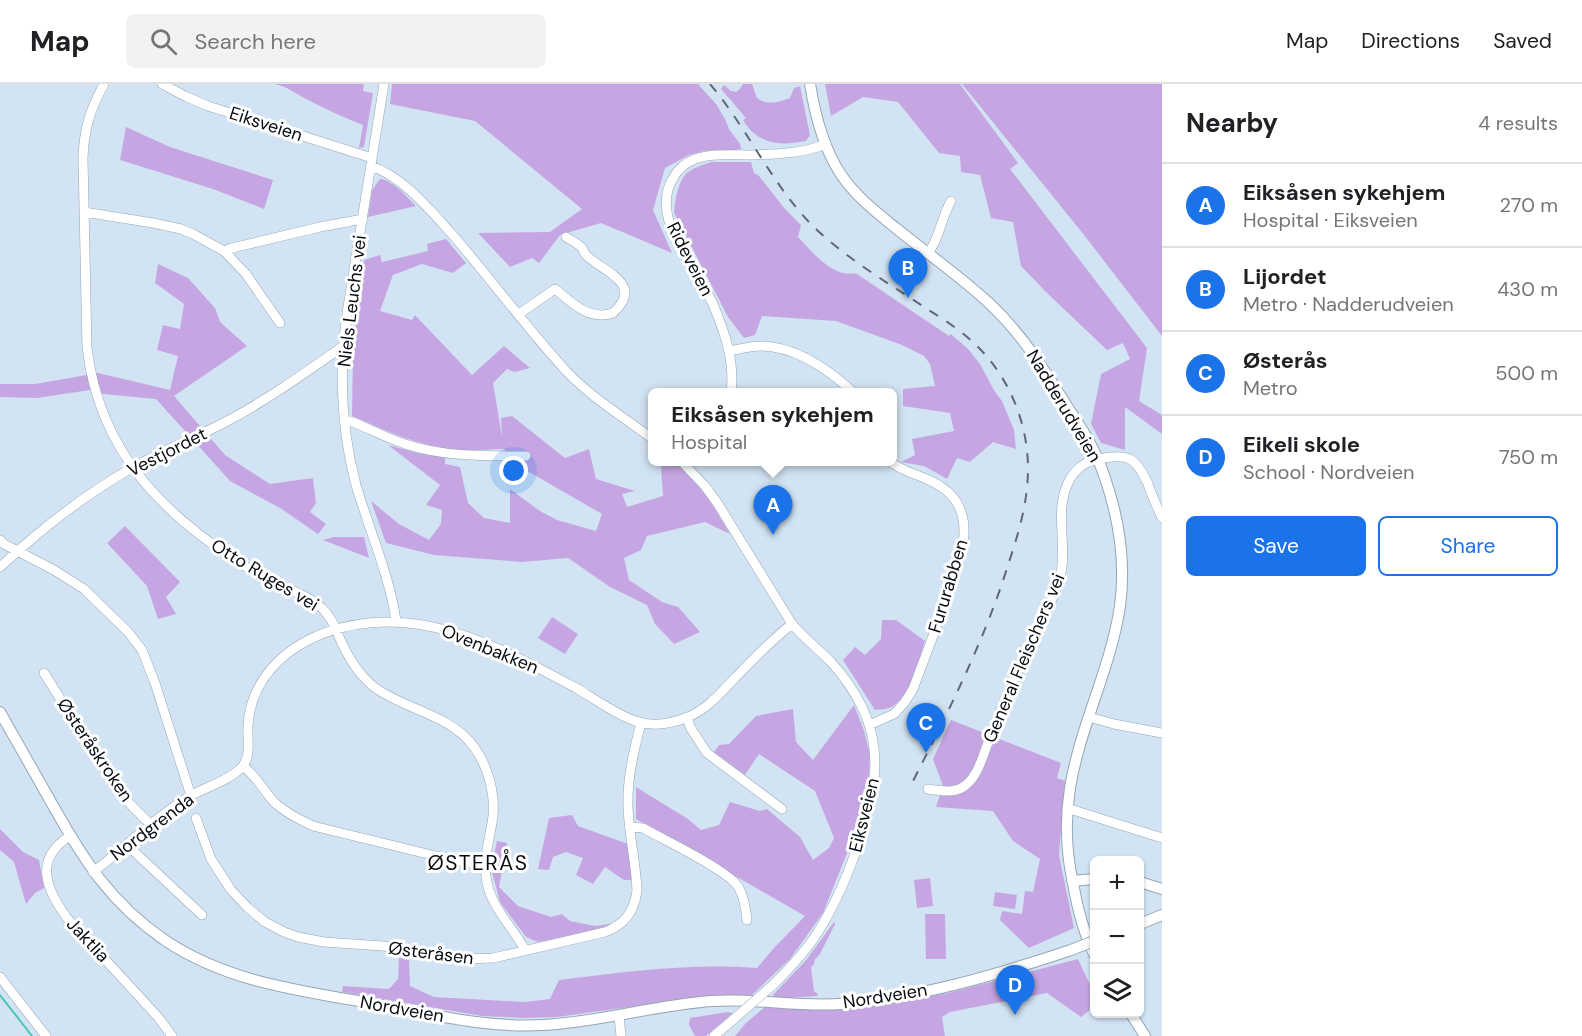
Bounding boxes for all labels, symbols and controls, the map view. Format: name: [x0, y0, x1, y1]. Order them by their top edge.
search box: [126, 14, 546, 68]
text: Map: [30, 23, 90, 60]
icon: search: [147, 25, 180, 58]
text: Search here: [195, 27, 316, 56]
text: Map: [1286, 27, 1328, 55]
text: Directions: [1361, 27, 1460, 55]
text: Saved: [1493, 27, 1552, 55]
street label: Eiksveien: [226, 101, 306, 147]
text: Nearby: [1186, 106, 1278, 140]
text: 4 results: [1478, 110, 1558, 136]
text: Eiksåsen sykehjem: [1243, 178, 1445, 207]
text: A: [1198, 192, 1213, 218]
text: 270 m: [1500, 192, 1558, 218]
text: Hospital · Eiksveien: [1243, 207, 1418, 233]
street label: Rideveien: [661, 218, 719, 300]
street label: Niels Leuchs vei: [332, 234, 372, 368]
pin: B: [888, 248, 928, 298]
text: Lijordet: [1243, 262, 1327, 291]
text: B: [1199, 276, 1212, 302]
text: 430 m: [1497, 276, 1558, 302]
text: Metro · Nadderudveien: [1243, 291, 1454, 317]
street label: Nadderudveien: [1021, 345, 1107, 467]
text: Østerås: [1243, 346, 1328, 375]
text: C: [1198, 360, 1213, 386]
text: 500 m: [1495, 360, 1558, 386]
text: Metro: [1243, 375, 1298, 401]
popup: [648, 388, 897, 466]
text: Eiksåsen sykehjem: [671, 400, 874, 429]
street label: Vestjordet: [123, 422, 211, 482]
text: Hospital: [671, 429, 747, 455]
text: Eikeli skole: [1243, 430, 1360, 459]
text: D: [1198, 444, 1213, 470]
text: 750 m: [1499, 444, 1558, 470]
your location: [499, 456, 528, 485]
text: School · Nordveien: [1243, 459, 1415, 485]
pin: A: [754, 486, 792, 535]
button: Save: [1186, 516, 1366, 576]
button: Share: [1378, 516, 1558, 576]
street label: Otto Ruges vei: [207, 533, 323, 617]
street label: Fururabben: [922, 536, 974, 636]
street label: General Fleischers vei: [977, 570, 1071, 746]
street label: Ovenbakken: [438, 619, 542, 679]
street label: Østeråskroken: [51, 693, 139, 807]
pin: C: [906, 704, 946, 753]
street label: Eiksveien: [843, 775, 885, 855]
street label: Nordgrenda: [105, 788, 199, 866]
district label: ØSTERÅS: [428, 849, 528, 877]
map controls: [1090, 856, 1144, 1018]
button: +: [1090, 856, 1144, 910]
button: −: [1090, 910, 1144, 964]
street label: Jaktlia: [61, 912, 115, 968]
street label: Østeråsen: [387, 936, 475, 970]
button: layers: [1090, 964, 1144, 1018]
pin: D: [996, 966, 1034, 1015]
street label: Nordveien: [841, 978, 929, 1014]
street label: Nordveien: [358, 990, 446, 1028]

